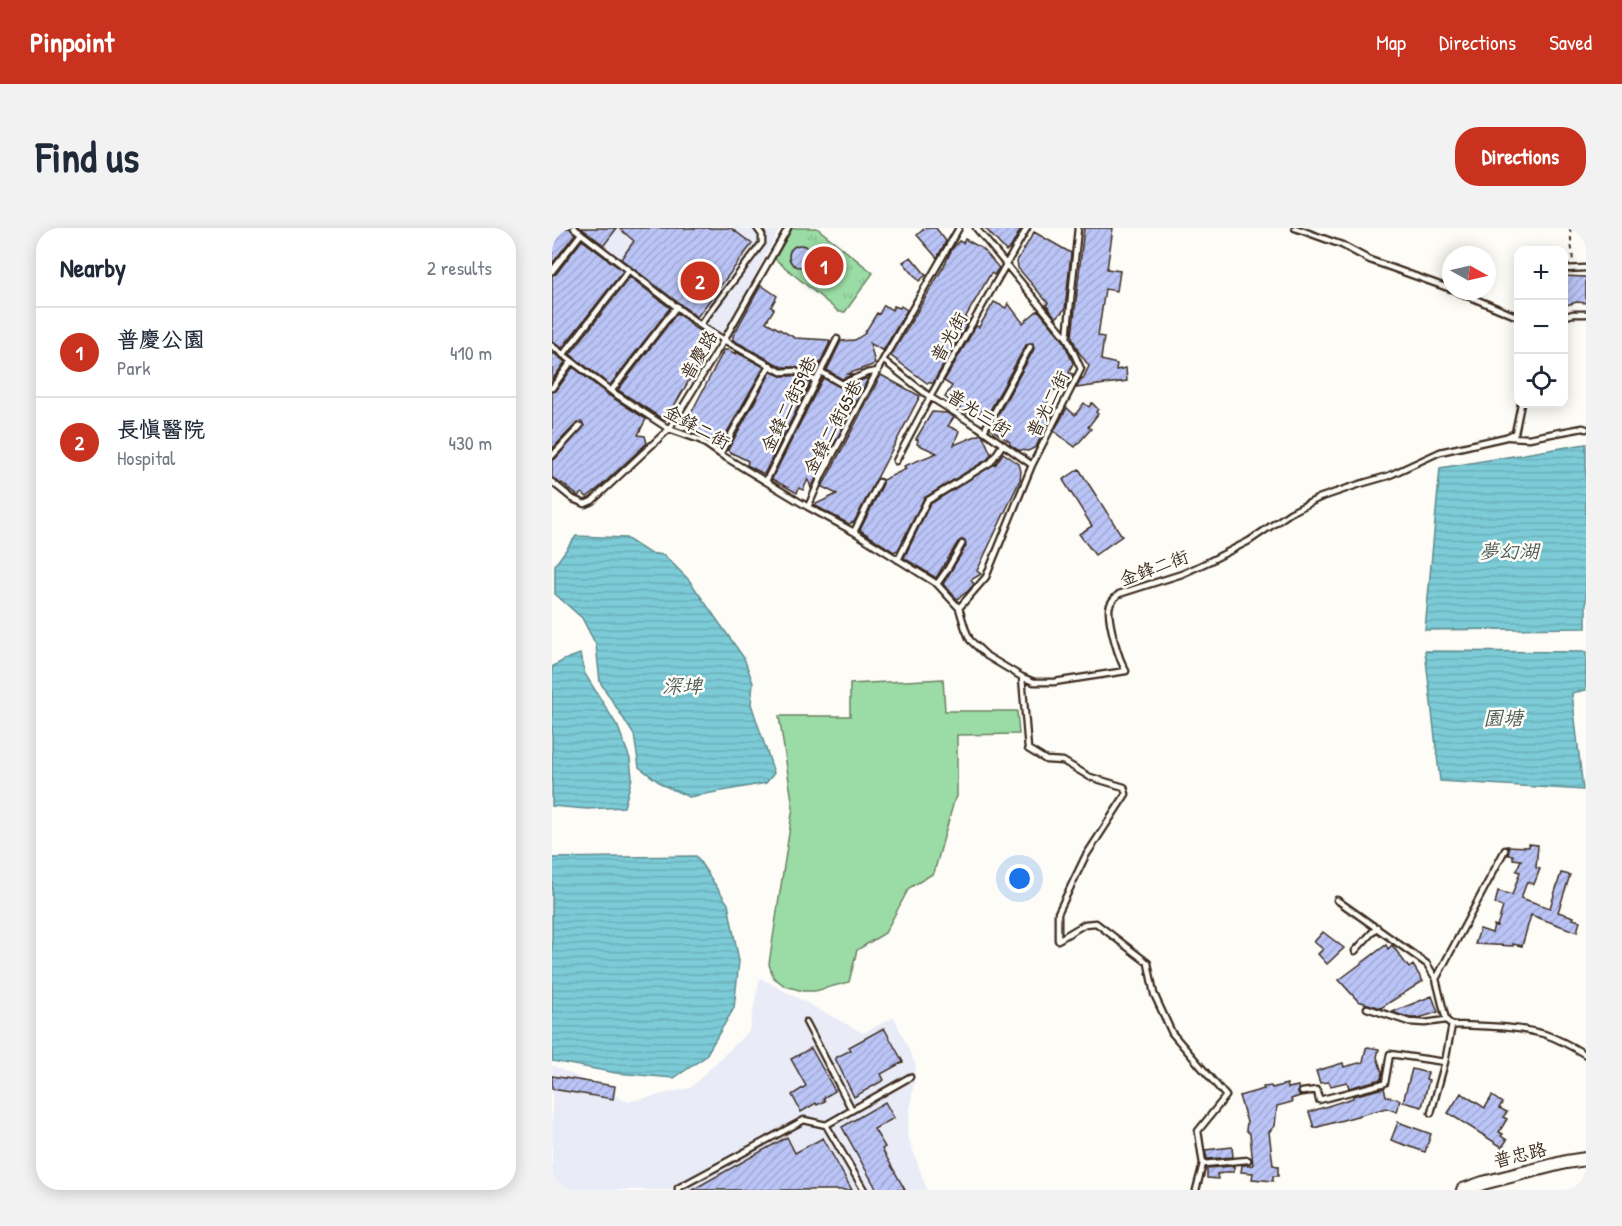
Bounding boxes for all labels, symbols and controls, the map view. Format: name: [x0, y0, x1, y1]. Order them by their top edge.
text: Pinpoint: [30, 23, 114, 61]
text: Map: [1376, 28, 1406, 57]
text: Directions: [1439, 28, 1516, 57]
text: Saved: [1549, 28, 1592, 57]
button: Directions: [1455, 127, 1586, 186]
text: Find us: [36, 128, 139, 185]
pin: 1: [804, 243, 844, 288]
north arrow: [1442, 246, 1496, 300]
map controls: [1514, 246, 1568, 408]
button: +: [1514, 246, 1568, 300]
text: Nearby: [60, 250, 126, 285]
text: 2 results: [427, 254, 492, 281]
pin: 2: [680, 259, 720, 304]
button: −: [1514, 300, 1568, 354]
street label: 普光街: [924, 307, 973, 366]
text: 普慶公園: [117, 324, 205, 354]
street label: 普慶路: [674, 325, 723, 384]
text: 1: [76, 339, 83, 366]
text: 410 m: [450, 339, 492, 366]
street label: 金鋒二街59巷: [754, 351, 823, 456]
text: Park: [117, 354, 150, 381]
button: locate: [1514, 354, 1568, 408]
street label: 普光二街: [1020, 366, 1075, 442]
street label: 金鋒二街65巷: [797, 375, 868, 479]
street label: 普光三街: [942, 382, 1016, 443]
street label: 金鋒二街: [660, 398, 735, 455]
text: 長慎醫院: [117, 414, 205, 444]
text: 2: [75, 429, 84, 456]
text: 430 m: [448, 429, 492, 456]
text: Hospital: [117, 444, 175, 471]
water label: 夢幻湖: [1479, 537, 1541, 564]
street label: 金鋒二街: [1116, 543, 1192, 592]
water label: 深埤: [662, 672, 704, 699]
water label: 園塘: [1483, 704, 1525, 731]
your location: [1005, 864, 1034, 893]
street label: 普忠路: [1491, 1136, 1549, 1173]

